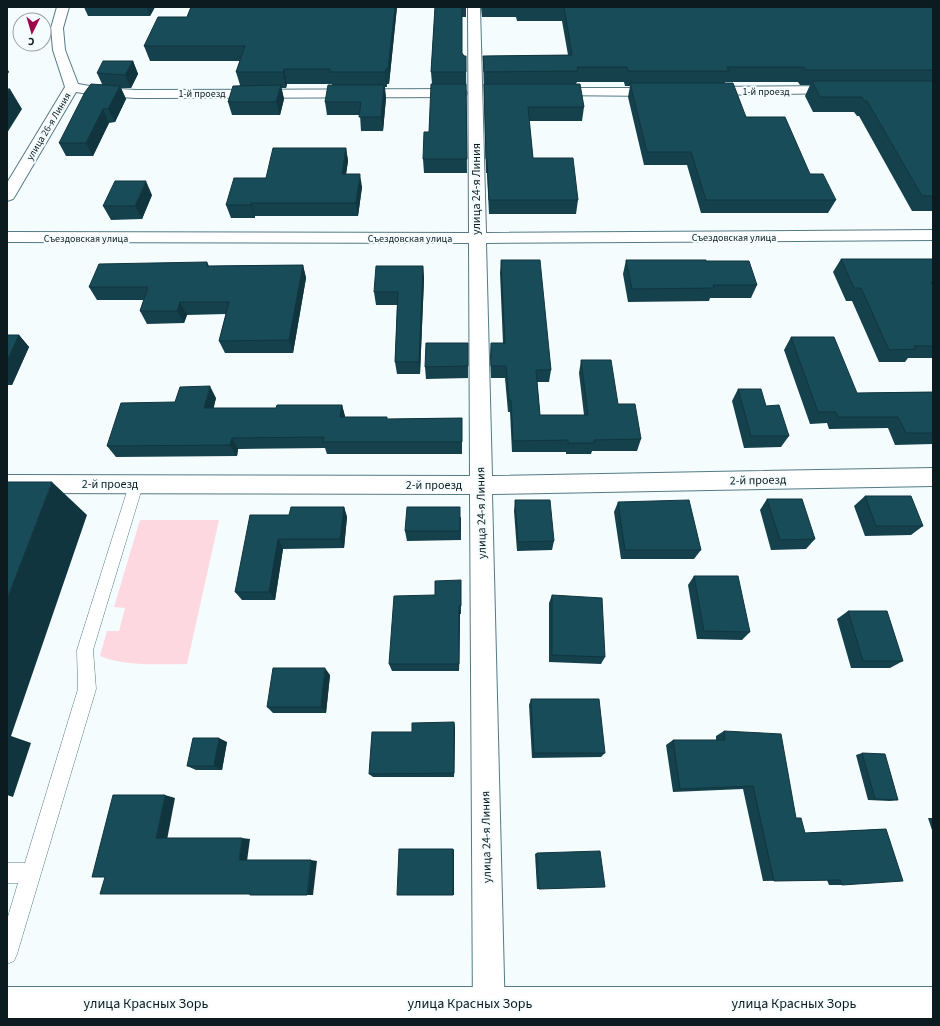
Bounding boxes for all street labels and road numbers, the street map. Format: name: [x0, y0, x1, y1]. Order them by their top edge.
street label: 1-й проезд: [742, 85, 790, 99]
street label: 1-й проезд: [178, 87, 226, 101]
street label: улица 26-я Линия: [23, 90, 75, 163]
street label: улица 24-я Линия: [468, 143, 485, 235]
street label: Съездовская улица: [692, 231, 776, 245]
street label: Съездовская улица: [44, 232, 128, 246]
street label: Съездовская улица: [368, 232, 452, 246]
street label: улица 24-я Линия: [472, 467, 491, 559]
street label: 2-й проезд: [730, 471, 787, 489]
street label: 2-й проезд: [82, 476, 139, 493]
street label: 2-й проезд: [406, 477, 463, 494]
street label: улица 24-я Линия: [477, 791, 496, 883]
street label: улица Красных Зорь: [84, 994, 209, 1014]
street label: улица Красных Зорь: [408, 994, 533, 1014]
street label: улица Красных Зорь: [732, 994, 857, 1014]

